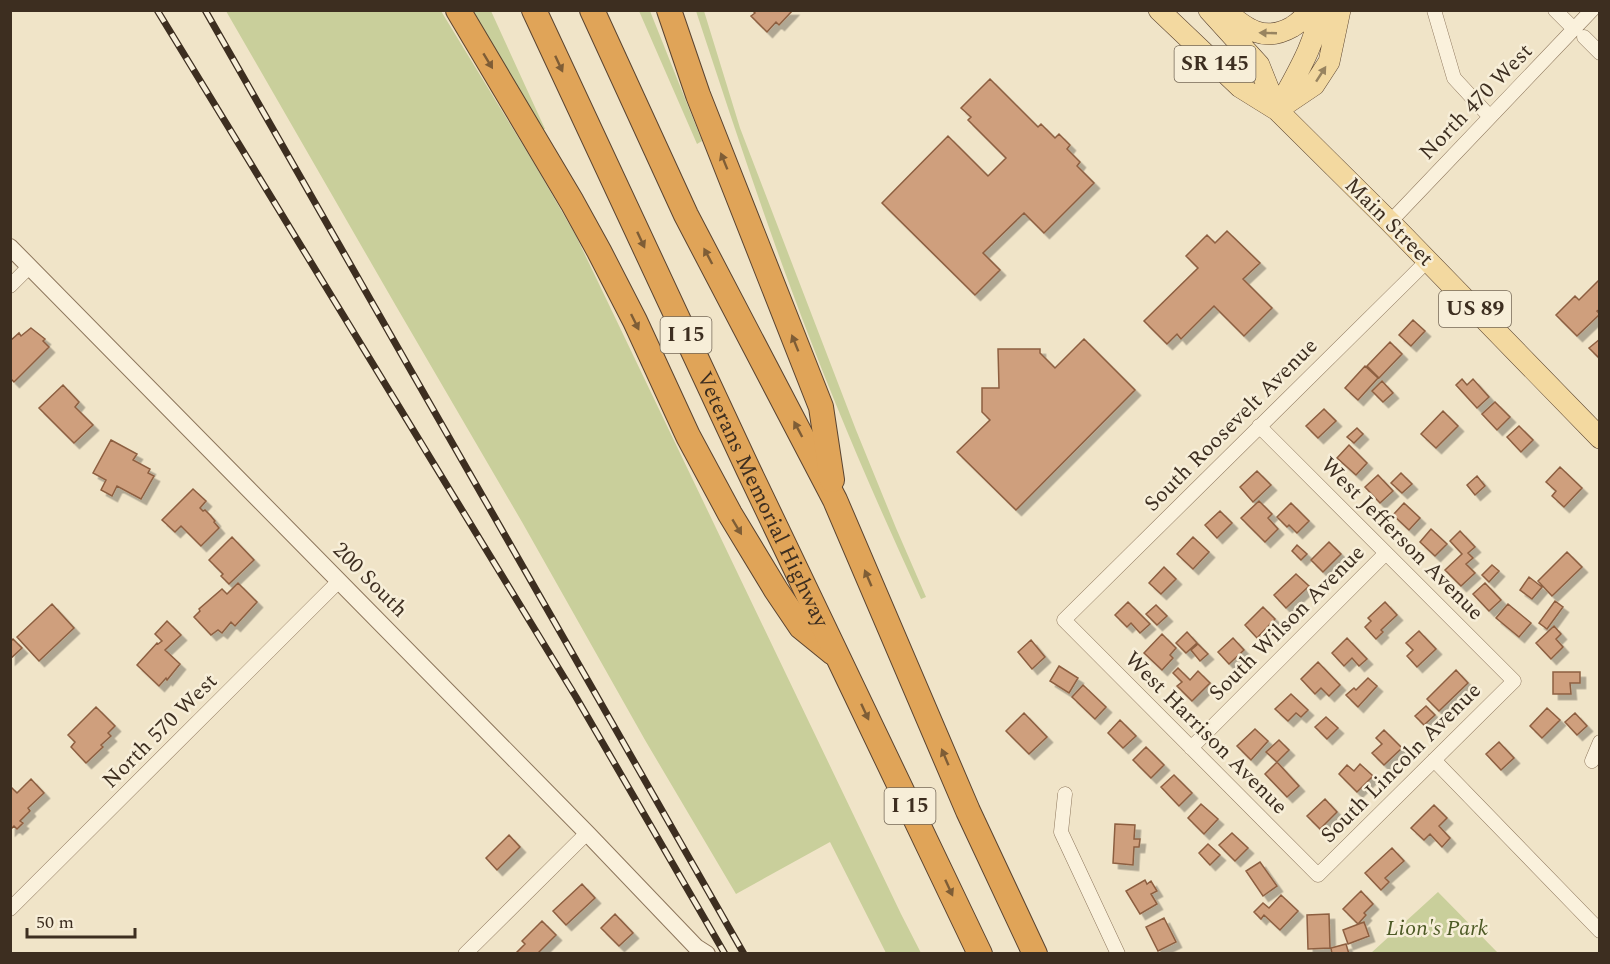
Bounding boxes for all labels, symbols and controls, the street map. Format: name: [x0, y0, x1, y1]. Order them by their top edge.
one-way arrow: [1258, 28, 1277, 37]
street label: North 470 West: [1411, 36, 1541, 168]
road number: SR 145: [1174, 46, 1256, 82]
one-way arrow: [483, 53, 494, 69]
one-way arrow: [554, 55, 563, 72]
one-way arrow: [1316, 66, 1327, 82]
one-way arrow: [719, 152, 728, 170]
street label: Main Street: [1337, 170, 1441, 274]
one-way arrow: [637, 232, 646, 249]
one-way arrow: [703, 248, 713, 265]
road number: US 89: [1439, 291, 1511, 327]
one-way arrow: [631, 314, 640, 331]
road number: I 15: [660, 317, 712, 353]
street label: South Roosevelt Avenue: [1136, 330, 1326, 520]
one-way arrow: [790, 333, 800, 351]
street label: Veterans Memorial Highway: [688, 366, 838, 634]
one-way arrow: [793, 421, 803, 438]
street label: West Jefferson Avenue: [1313, 450, 1491, 628]
one-way arrow: [732, 519, 742, 536]
street label: 200 South: [325, 535, 415, 625]
street label: South Wilson Avenue: [1201, 537, 1373, 709]
one-way arrow: [863, 568, 873, 586]
street label: West Harrison Avenue: [1117, 644, 1295, 822]
street label: North 570 West: [95, 666, 225, 796]
street label: South Lincoln Avenue: [1313, 675, 1489, 851]
one-way arrow: [860, 704, 870, 722]
one-way arrow: [939, 748, 949, 766]
road number: I 15: [884, 788, 936, 824]
one-way arrow: [944, 880, 953, 897]
scale bar: [27, 901, 135, 939]
text: 50 m: [36, 909, 74, 936]
park label: Lion's Park: [1386, 912, 1488, 945]

